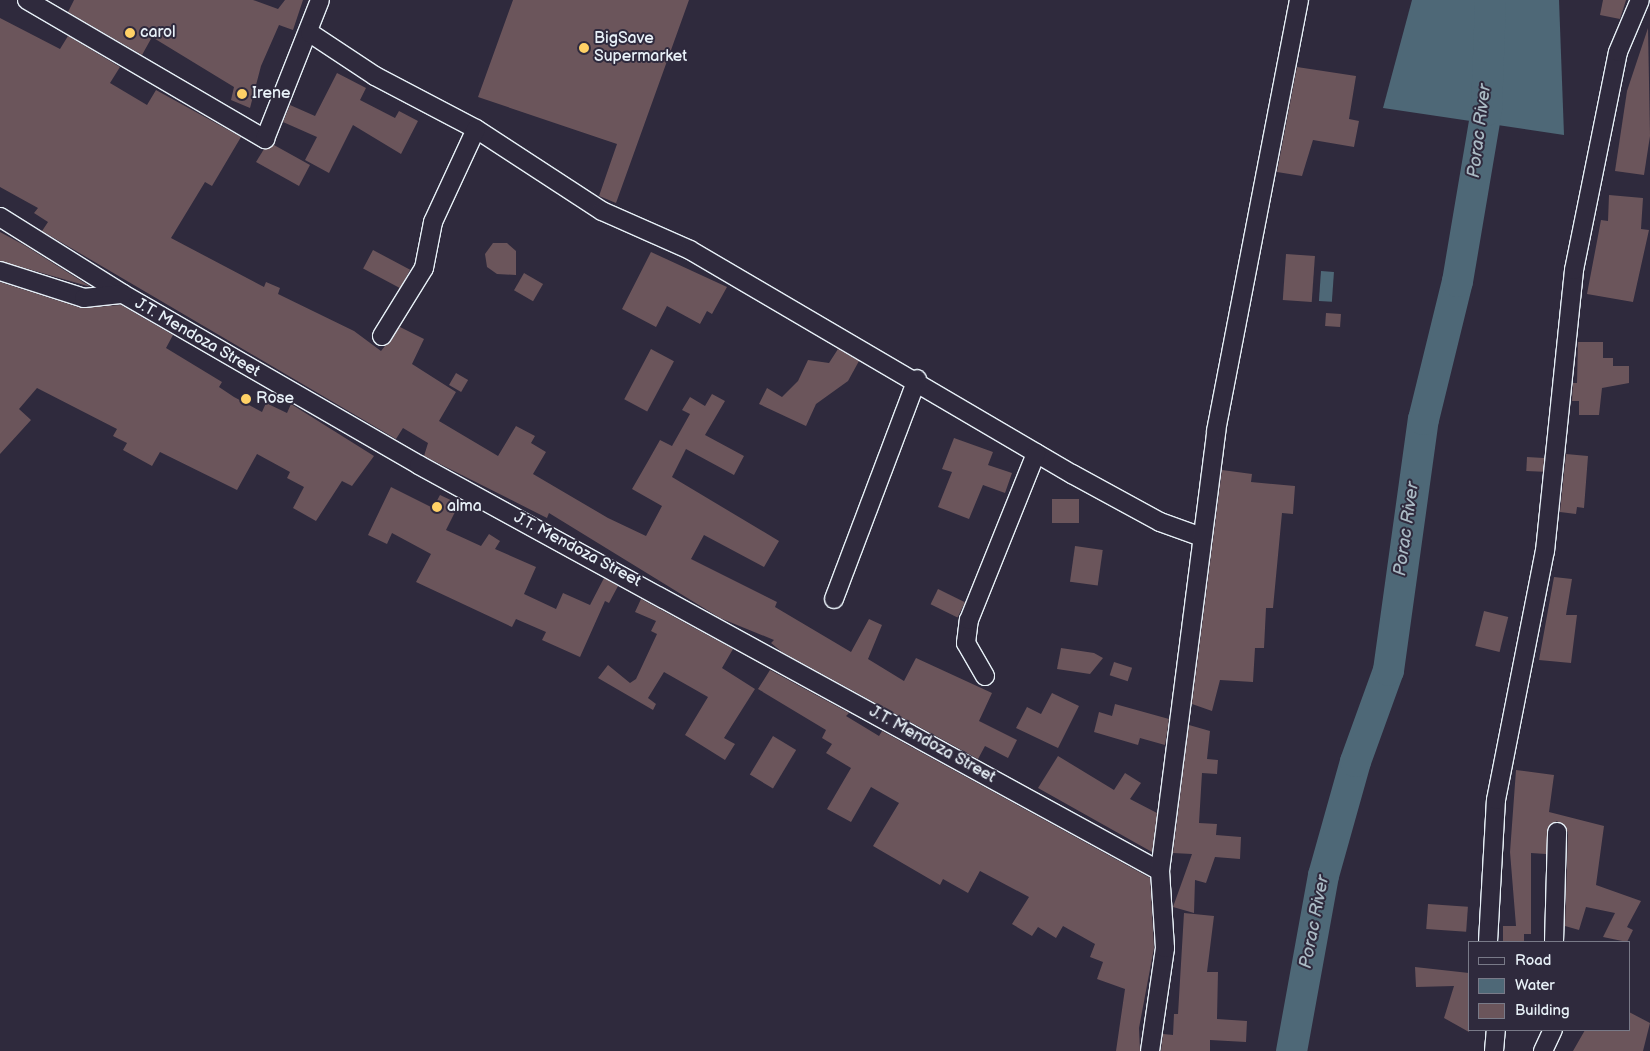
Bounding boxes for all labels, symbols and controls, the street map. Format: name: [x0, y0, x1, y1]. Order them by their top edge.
place label: carol: [140, 23, 176, 43]
marker: carol: [124, 27, 136, 39]
place label: BigSave Supermarket: [594, 29, 687, 67]
marker: BigSave Supermarket: [578, 42, 590, 54]
water label: Porac River: [1464, 83, 1496, 179]
place label: Irene: [252, 84, 290, 104]
marker: Irene: [236, 88, 248, 100]
street label: J.T. Mendoza Street: [131, 294, 263, 382]
place label: Rose: [256, 389, 294, 409]
marker: Rose: [240, 393, 252, 405]
water label: Porac River: [1390, 481, 1424, 577]
place label: alma: [447, 497, 482, 517]
marker: alma: [431, 501, 443, 513]
street label: J.T. Mendoza Street: [510, 508, 644, 592]
street label: J.T. Mendoza Street: [865, 702, 999, 788]
water label: Porac River: [1295, 874, 1335, 970]
legend: [1468, 941, 1630, 1031]
text: Road: [1515, 951, 1551, 970]
text: Water: [1515, 976, 1555, 995]
text: Building: [1515, 1001, 1570, 1020]

